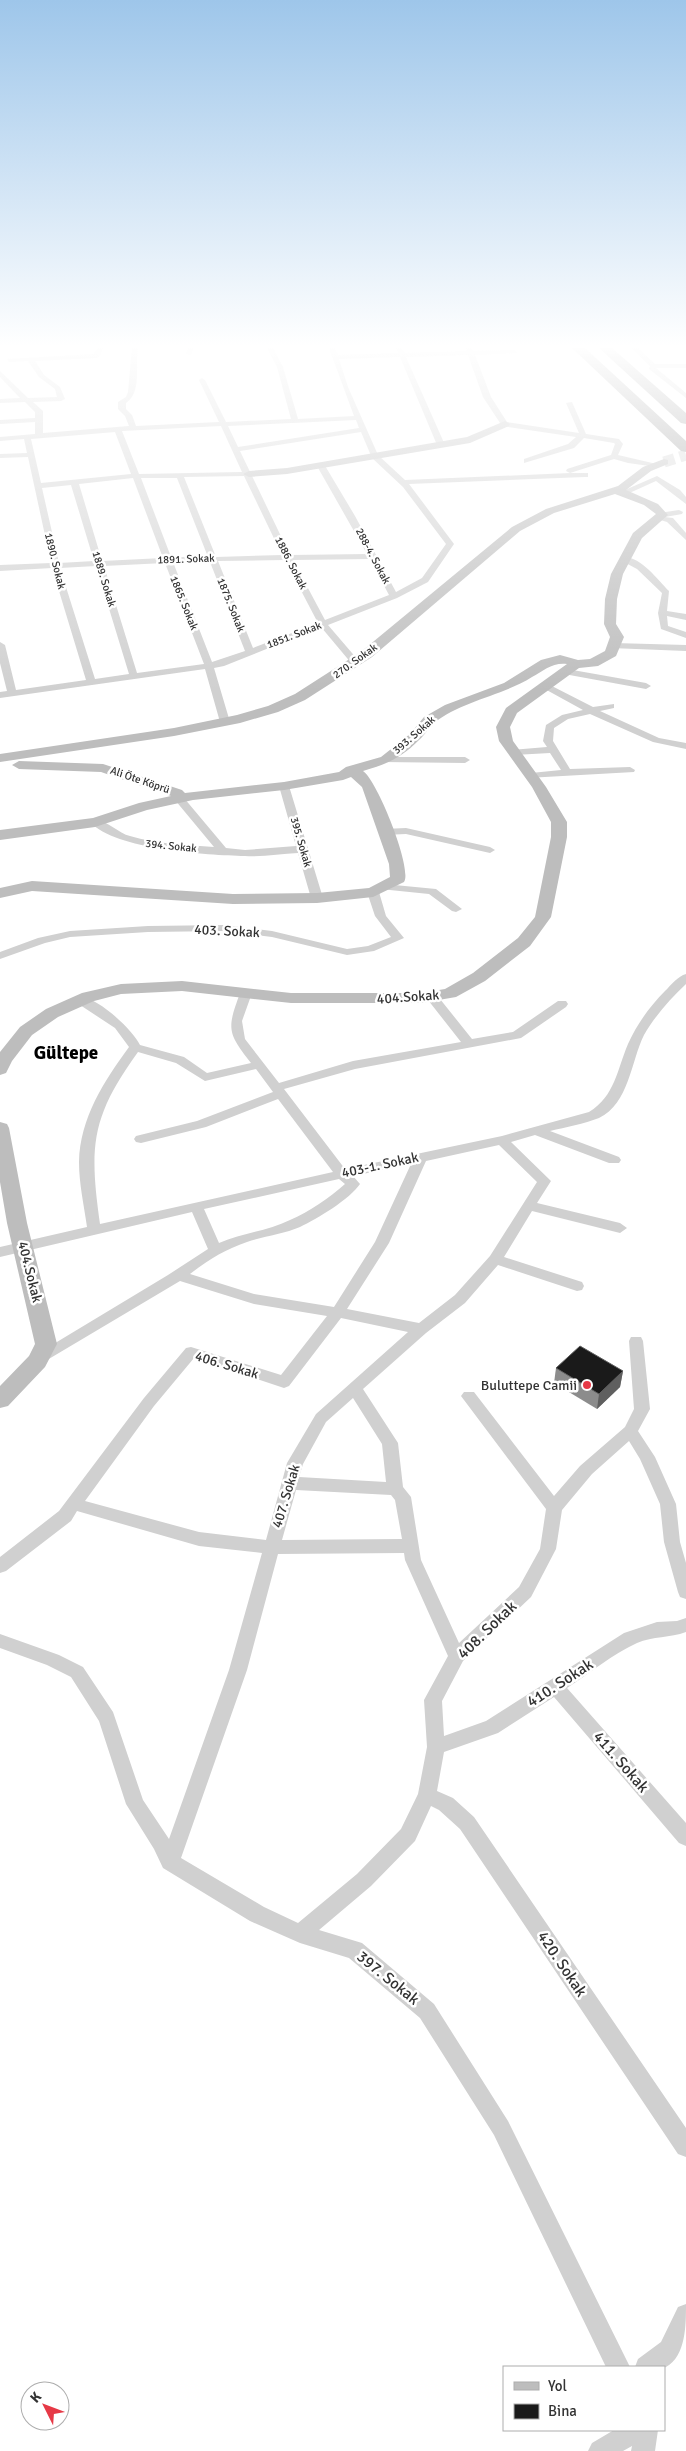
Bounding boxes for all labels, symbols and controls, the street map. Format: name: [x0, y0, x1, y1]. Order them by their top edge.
street label: 288-4. Sokak: [353, 526, 393, 587]
street label: 1890. Sokak: [42, 532, 68, 591]
street label: 1886. Sokak: [272, 534, 310, 592]
street label: 1889. Sokak: [89, 550, 119, 609]
street label: 1891. Sokak: [157, 551, 215, 566]
street label: 1865. Sokak: [167, 574, 201, 633]
street label: 1875. Sokak: [214, 576, 248, 635]
street label: 1851. Sokak: [265, 618, 324, 651]
street label: 270. Sokak: [330, 640, 380, 681]
street label: 393. Sokak: [390, 713, 438, 757]
street label: Ali Öte Köprü: [109, 763, 172, 796]
street label: 395. Sokak: [288, 815, 314, 869]
street label: 394. Sokak: [145, 837, 198, 855]
street label: 403. Sokak: [194, 921, 260, 941]
street label: 404.Sokak: [376, 986, 440, 1008]
district label: Gültepe: [34, 1041, 98, 1065]
street label: 403-1. Sokak: [340, 1149, 420, 1181]
street label: 404.Sokak: [14, 1240, 46, 1304]
street label: 406. Sokak: [193, 1347, 261, 1383]
place label: Buluttepe Camii: [481, 1377, 577, 1394]
marker: Buluttepe Camii: [581, 1379, 593, 1391]
street label: 407. Sokak: [268, 1462, 304, 1530]
street label: 408. Sokak: [453, 1597, 521, 1663]
street label: 410. Sokak: [523, 1654, 597, 1712]
street label: 411. Sokak: [589, 1727, 653, 1797]
street label: 420. Sokak: [533, 1927, 591, 2001]
street label: 397. Sokak: [353, 1947, 423, 2009]
legend: [503, 2366, 666, 2431]
text: Yol: [548, 2377, 567, 2395]
north arrow: [20, 2381, 70, 2431]
text: K: [26, 2388, 45, 2407]
text: Bina: [548, 2402, 577, 2420]

